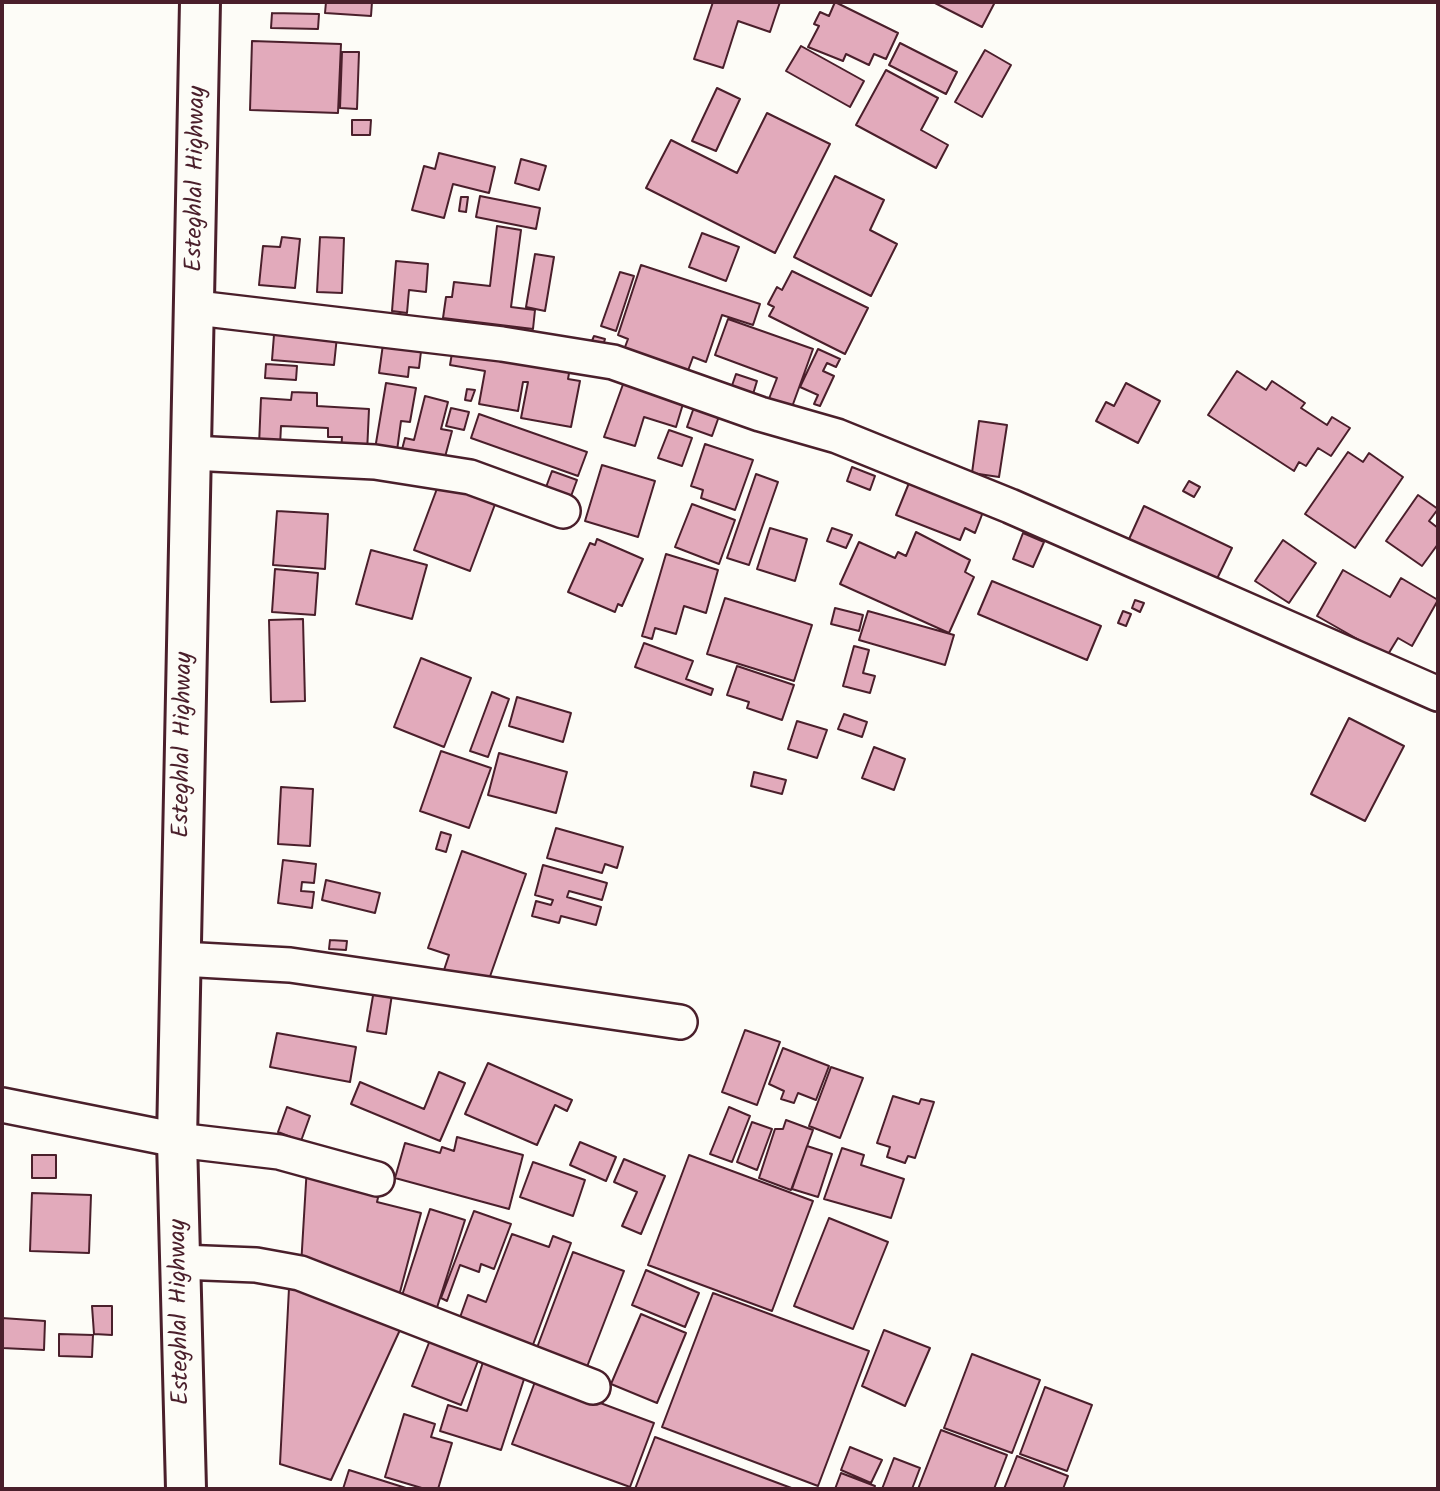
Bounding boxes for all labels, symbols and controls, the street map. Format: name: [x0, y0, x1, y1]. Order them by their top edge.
street label: Esteghlal Highway: [182, 86, 214, 272]
street label: Esteghlal Highway: [169, 652, 201, 838]
street label: Esteghlal Highway: [166, 1219, 198, 1405]

